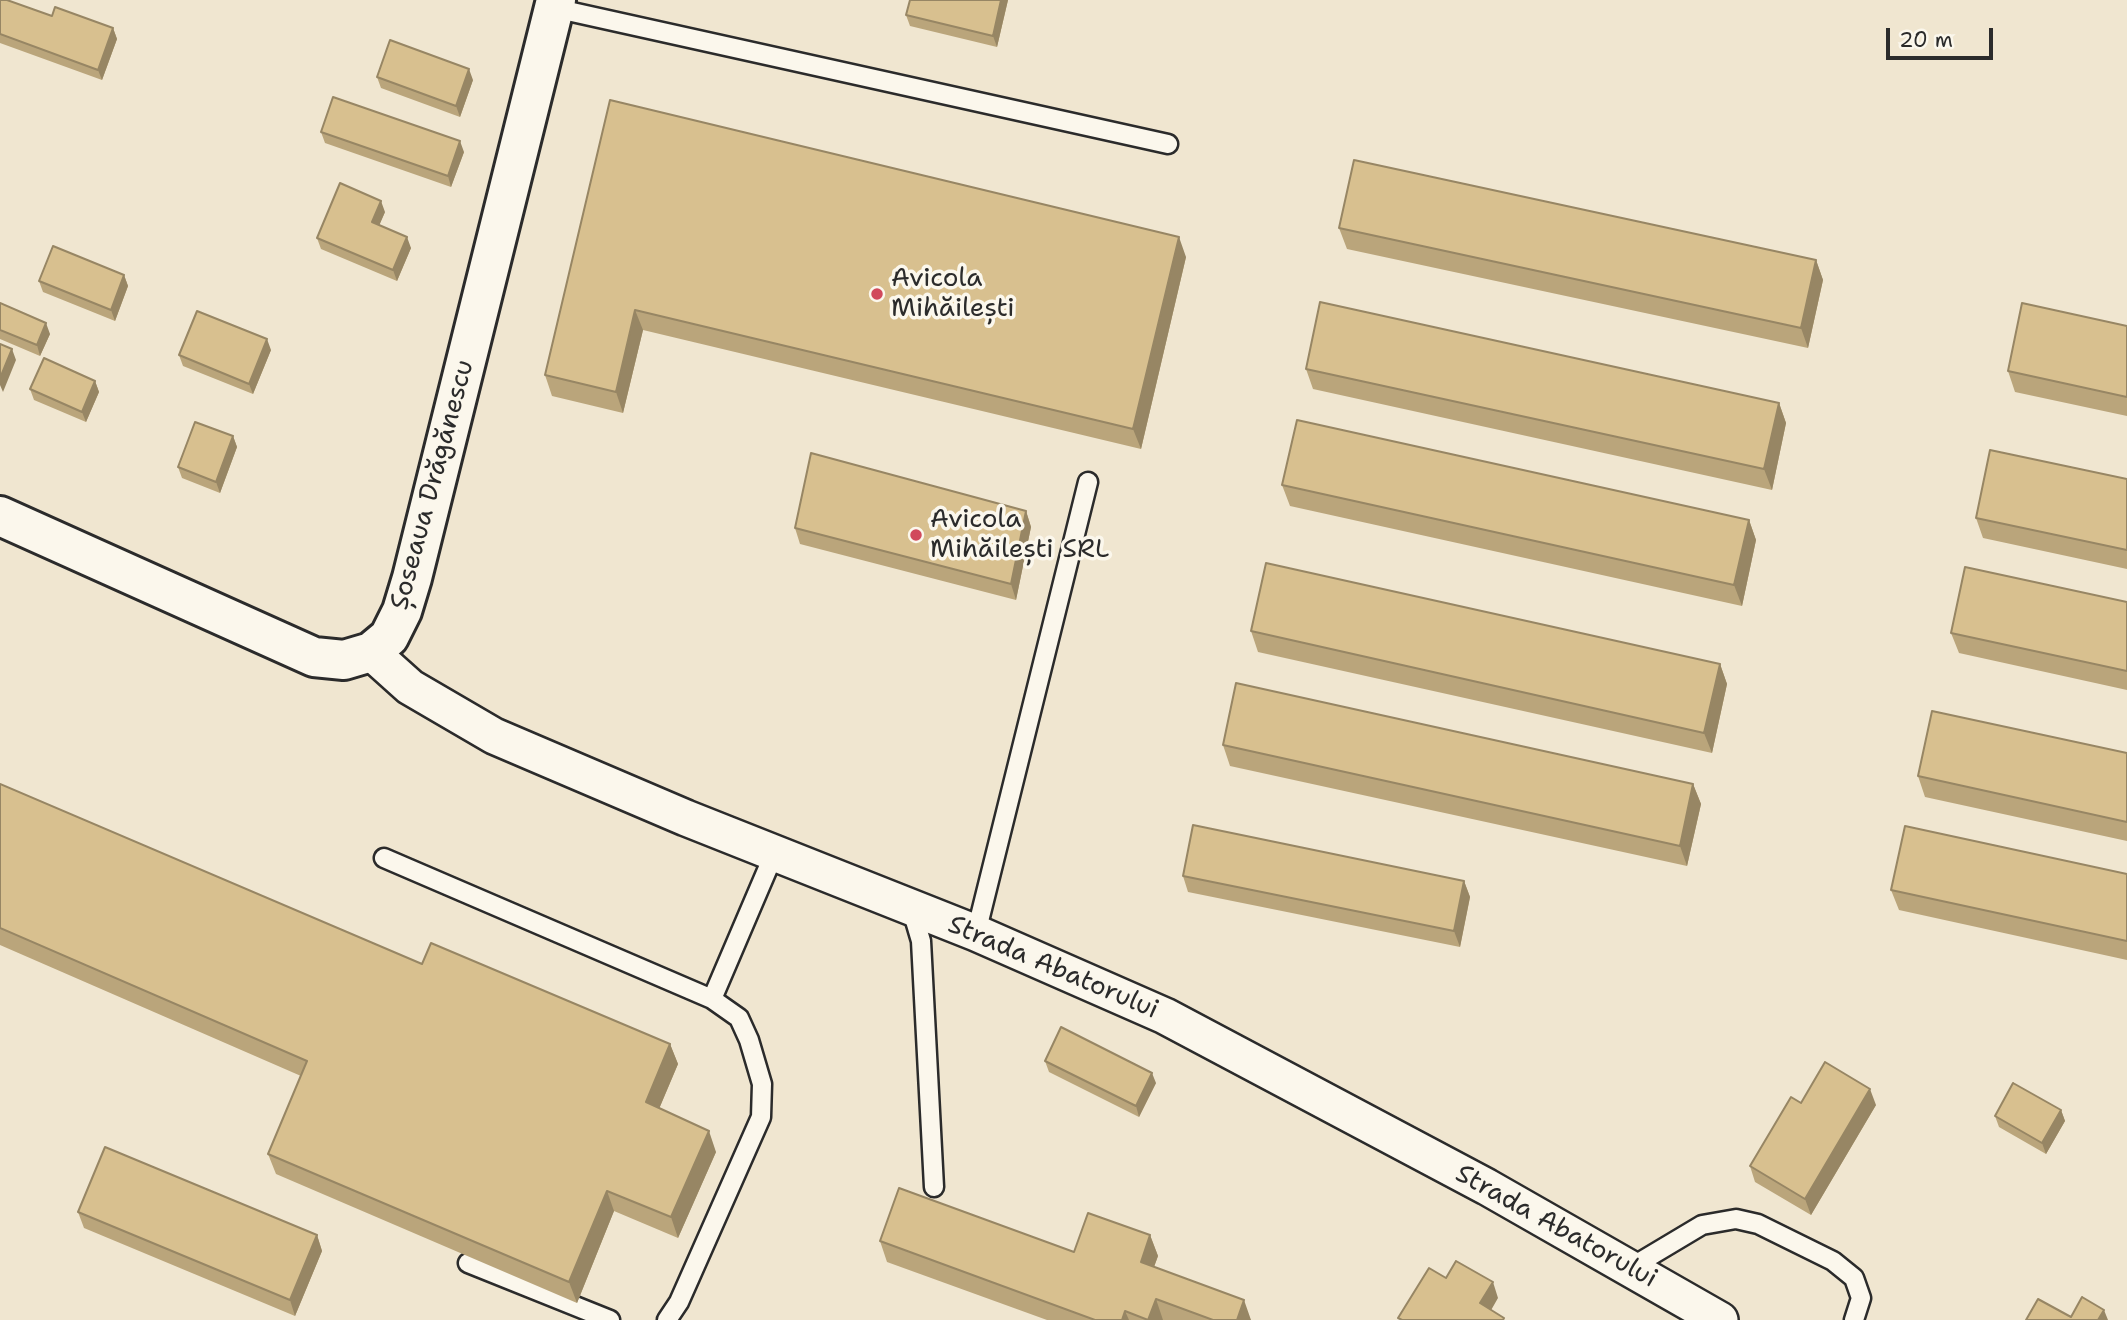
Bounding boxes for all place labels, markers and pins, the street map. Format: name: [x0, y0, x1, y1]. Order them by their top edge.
place label: Avicola Mihăilești: [891, 263, 1015, 324]
marker: Avicola Mihăilești: [869, 286, 885, 302]
place label: Avicola Mihăilești SRL: [930, 504, 1109, 566]
marker: Avicola Mihăilești SRL: [908, 527, 924, 543]

